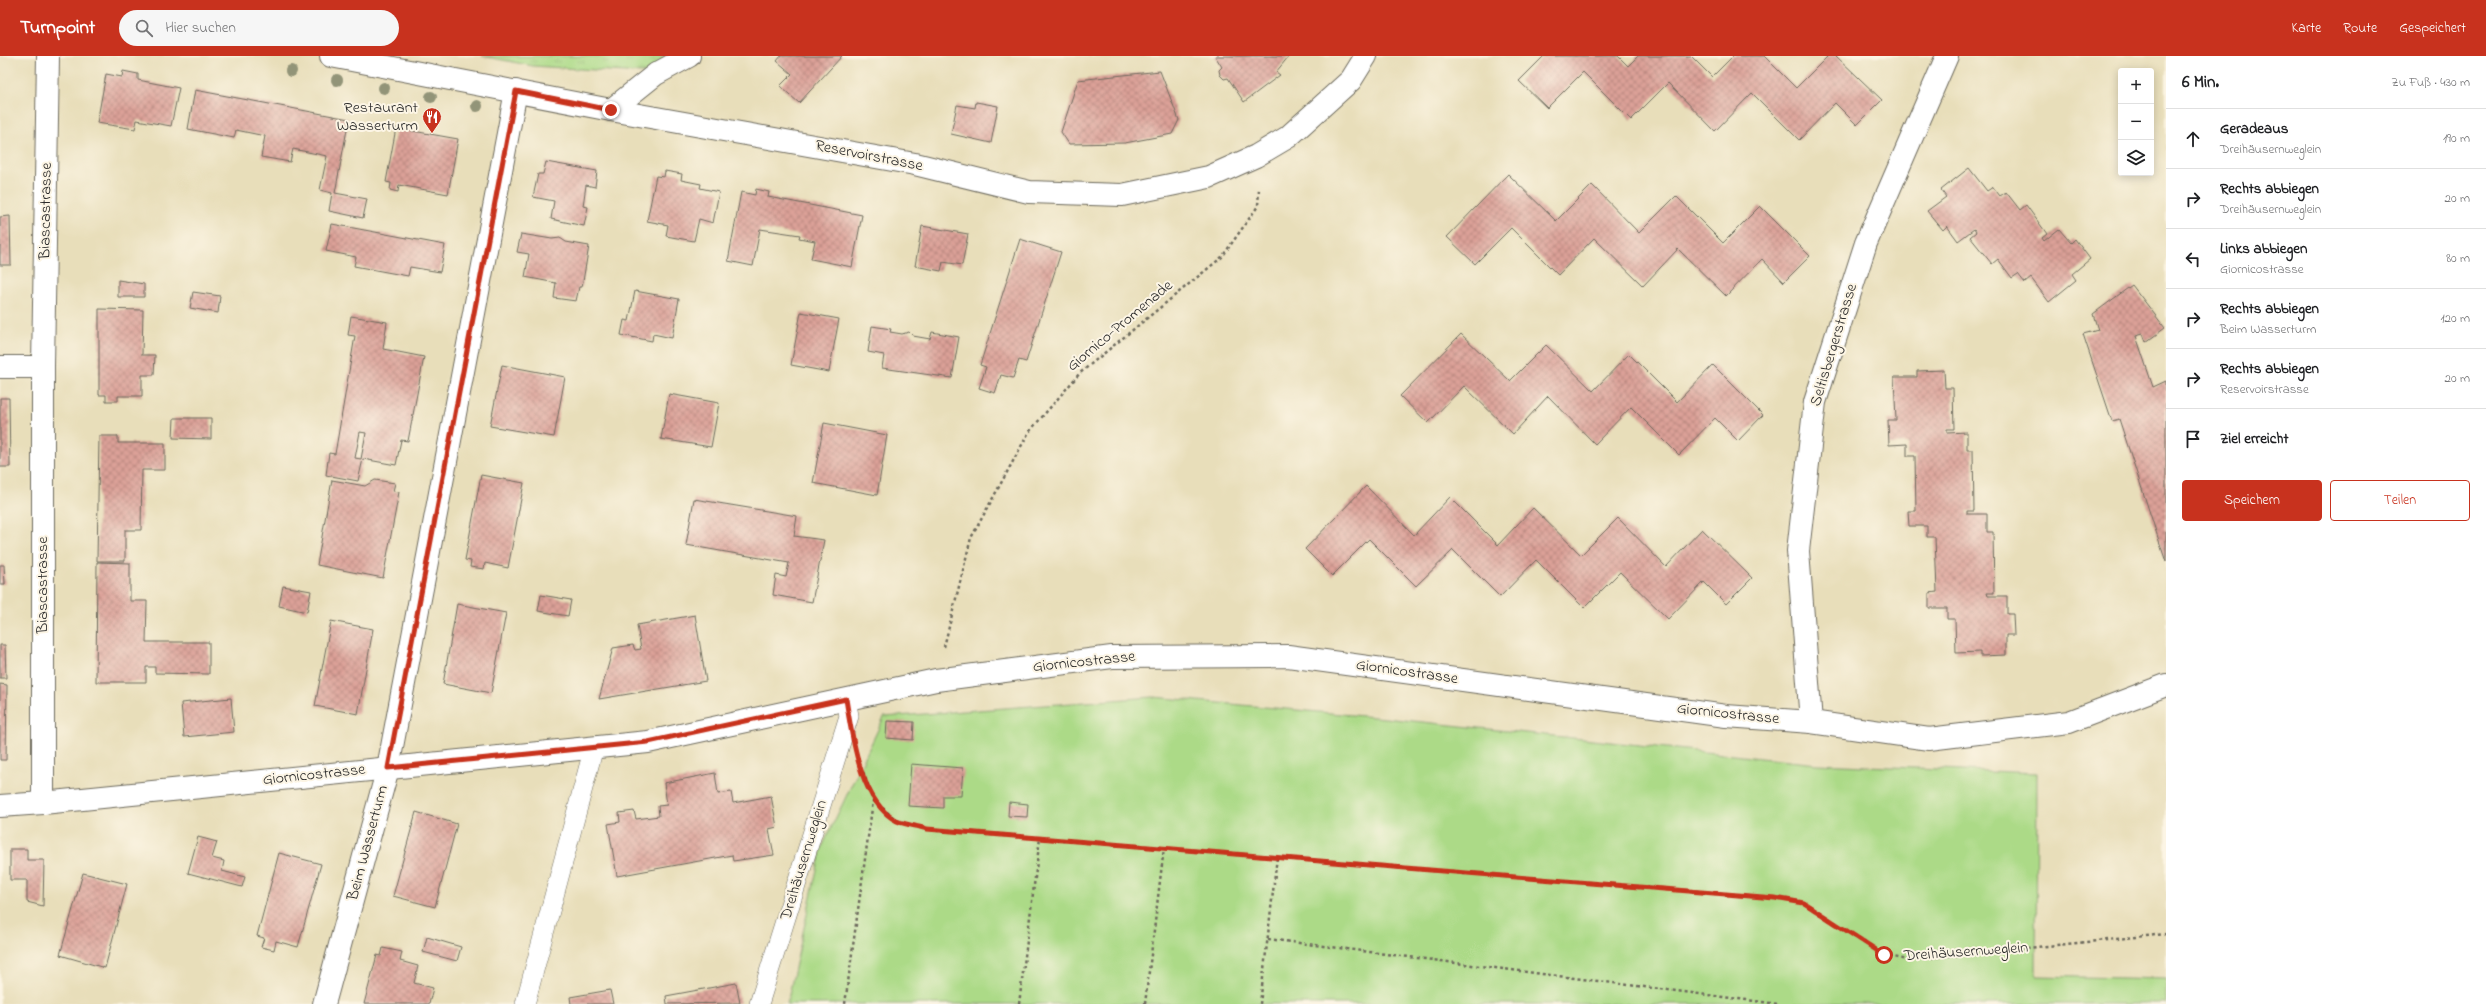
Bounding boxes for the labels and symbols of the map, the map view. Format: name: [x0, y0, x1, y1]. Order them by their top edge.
place label: Restaurant Wasserturm: [337, 96, 419, 138]
route end: [602, 101, 620, 119]
restaurant icon: Restaurant Wasserturm: [421, 106, 443, 134]
street label: Reservoirstrasse: [813, 134, 926, 178]
street label: Biascastrasse: [33, 162, 59, 261]
street label: Giornico-Promenade: [1062, 274, 1179, 378]
street label: Seltisbergerstrasse: [1804, 280, 1864, 409]
street label: Biascastrasse: [31, 536, 55, 634]
street label: Giornicostrasse: [1032, 645, 1137, 679]
street label: Giornicostrasse: [1354, 653, 1460, 691]
street label: Giornicostrasse: [1676, 697, 1781, 731]
street label: Giornicostrasse: [262, 758, 367, 792]
street label: Beim Wasserturm: [341, 783, 395, 904]
street label: Dreihäusernweglein: [774, 797, 834, 924]
street label: Dreihäusernweglein: [1902, 936, 2029, 968]
route start: [1875, 946, 1893, 964]

